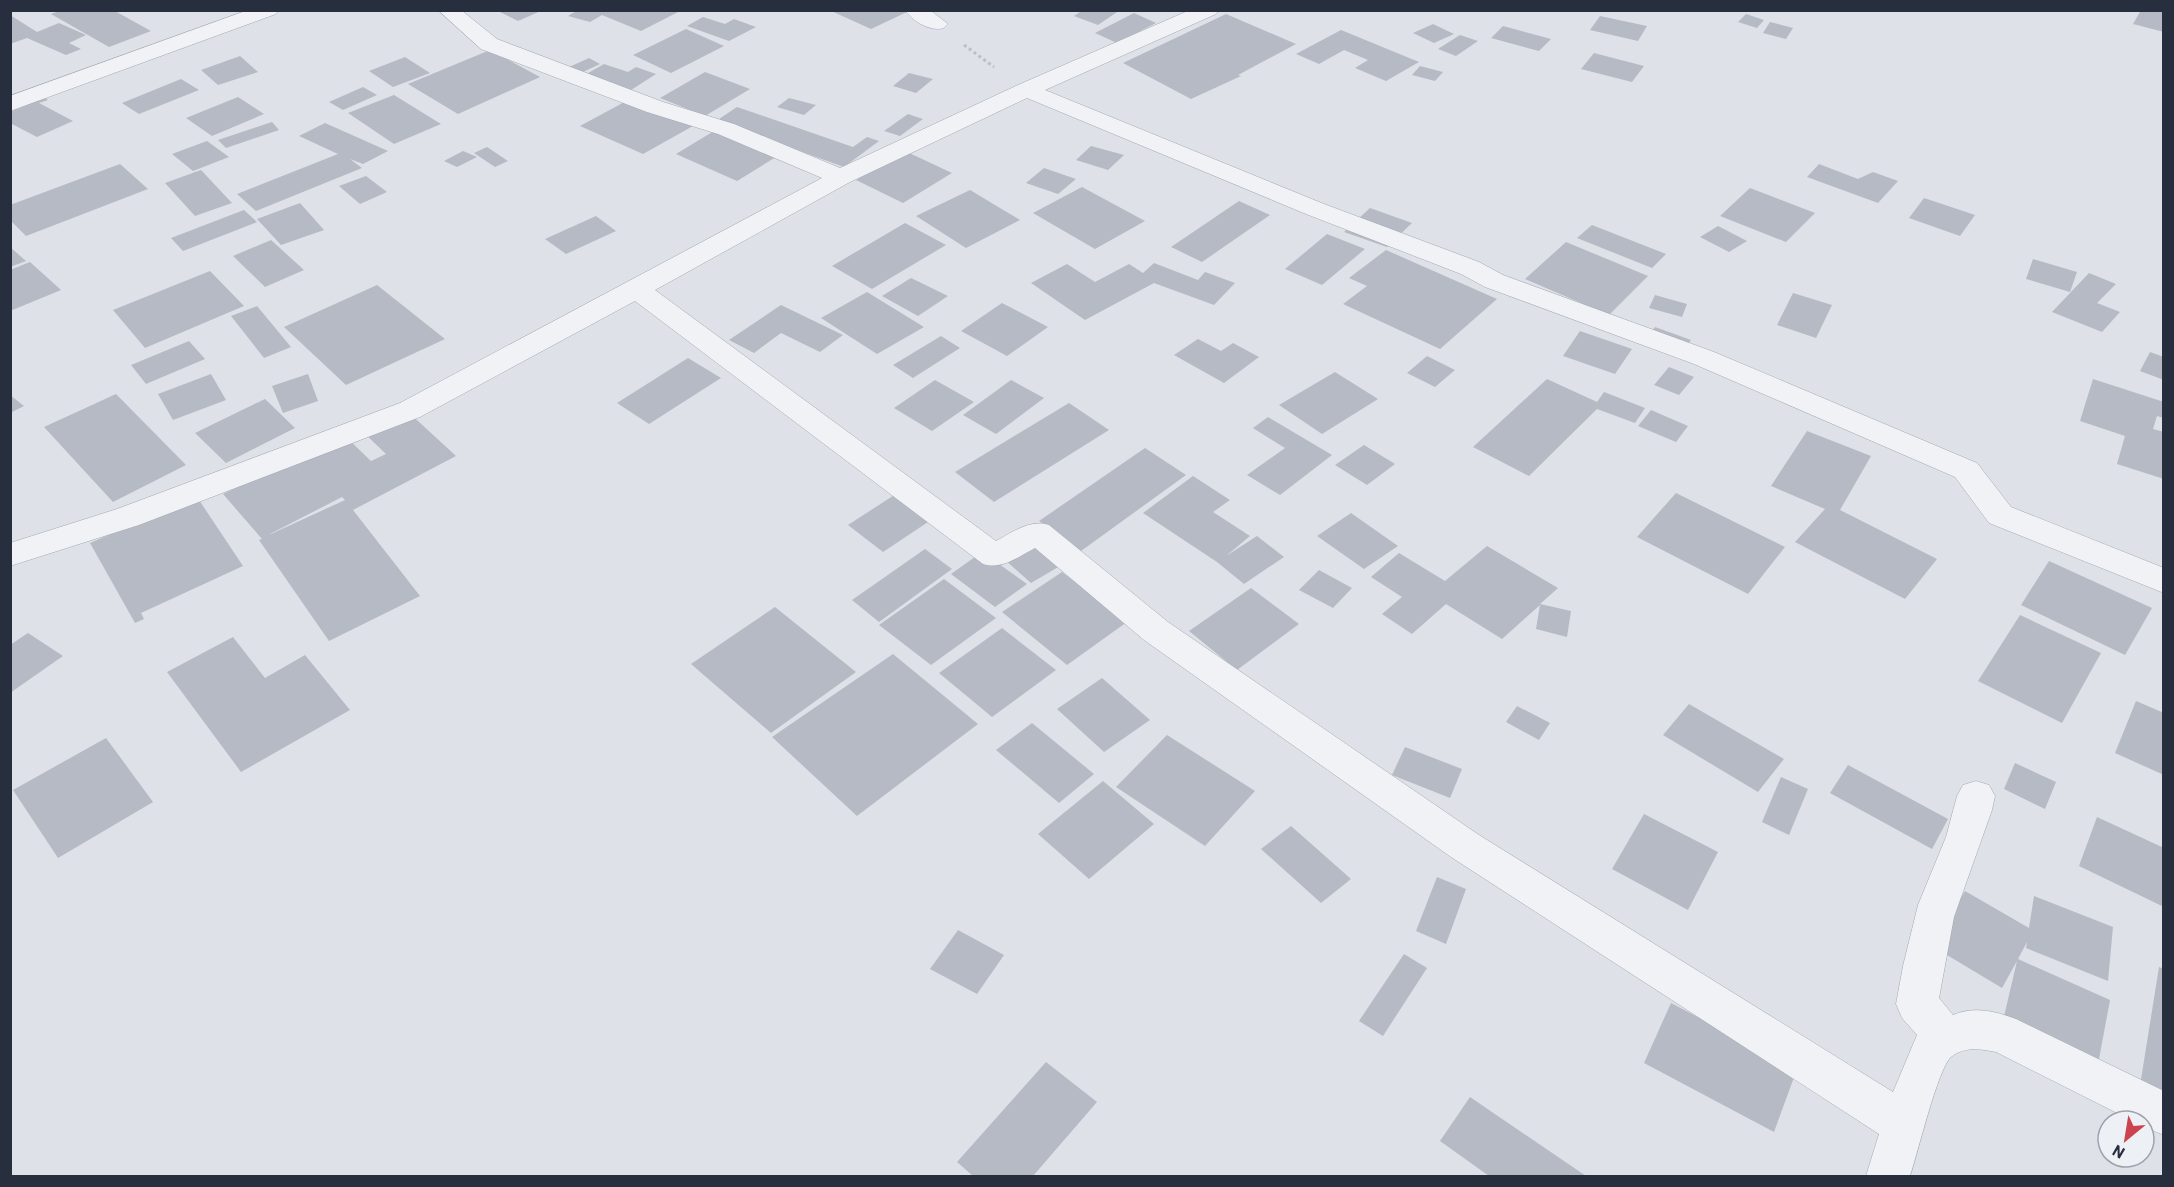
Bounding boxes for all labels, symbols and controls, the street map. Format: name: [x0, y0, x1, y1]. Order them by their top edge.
north arrow: [2096, 1109, 2156, 1169]
text: N: [2109, 1142, 2128, 1163]

